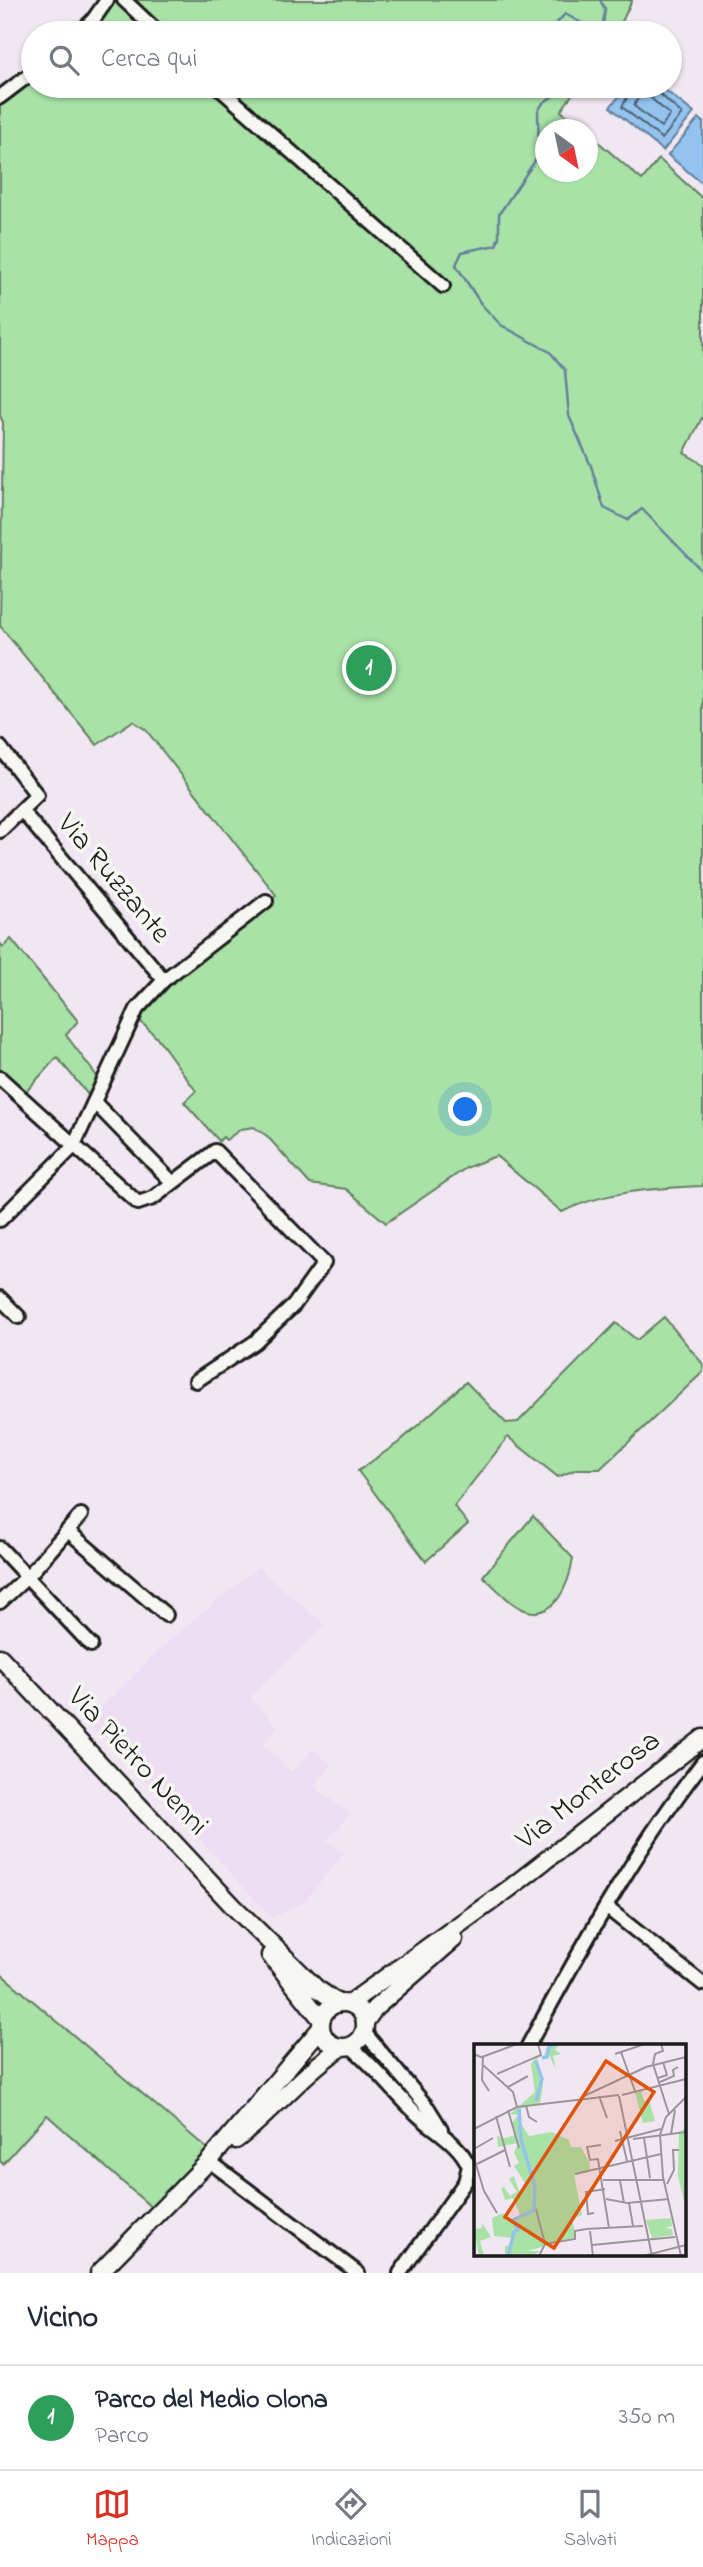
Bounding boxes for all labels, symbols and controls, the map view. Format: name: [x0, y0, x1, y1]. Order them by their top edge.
search box: [21, 21, 682, 98]
icon: search: [45, 41, 83, 79]
text: Cerca qui: [101, 41, 197, 79]
north arrow: [535, 119, 598, 182]
pin: 1: [346, 642, 392, 694]
street label: Via Ruzzante: [45, 804, 181, 954]
your location: [448, 1092, 482, 1126]
street label: Via Pietro Nenni: [55, 1677, 218, 1847]
street label: Via Monterosa: [506, 1720, 671, 1862]
inset map: [474, 2044, 686, 2256]
text: Vicino: [28, 2297, 98, 2341]
text: Parco del Medio Olona: [95, 2382, 328, 2420]
text: 1: [47, 2401, 55, 2434]
text: 350 m: [619, 2401, 675, 2434]
text: Parco: [95, 2420, 149, 2453]
tab: Mappa: [86, 2485, 139, 2554]
tab: Indicazioni: [311, 2485, 392, 2554]
tab: Salvati: [564, 2485, 617, 2554]

